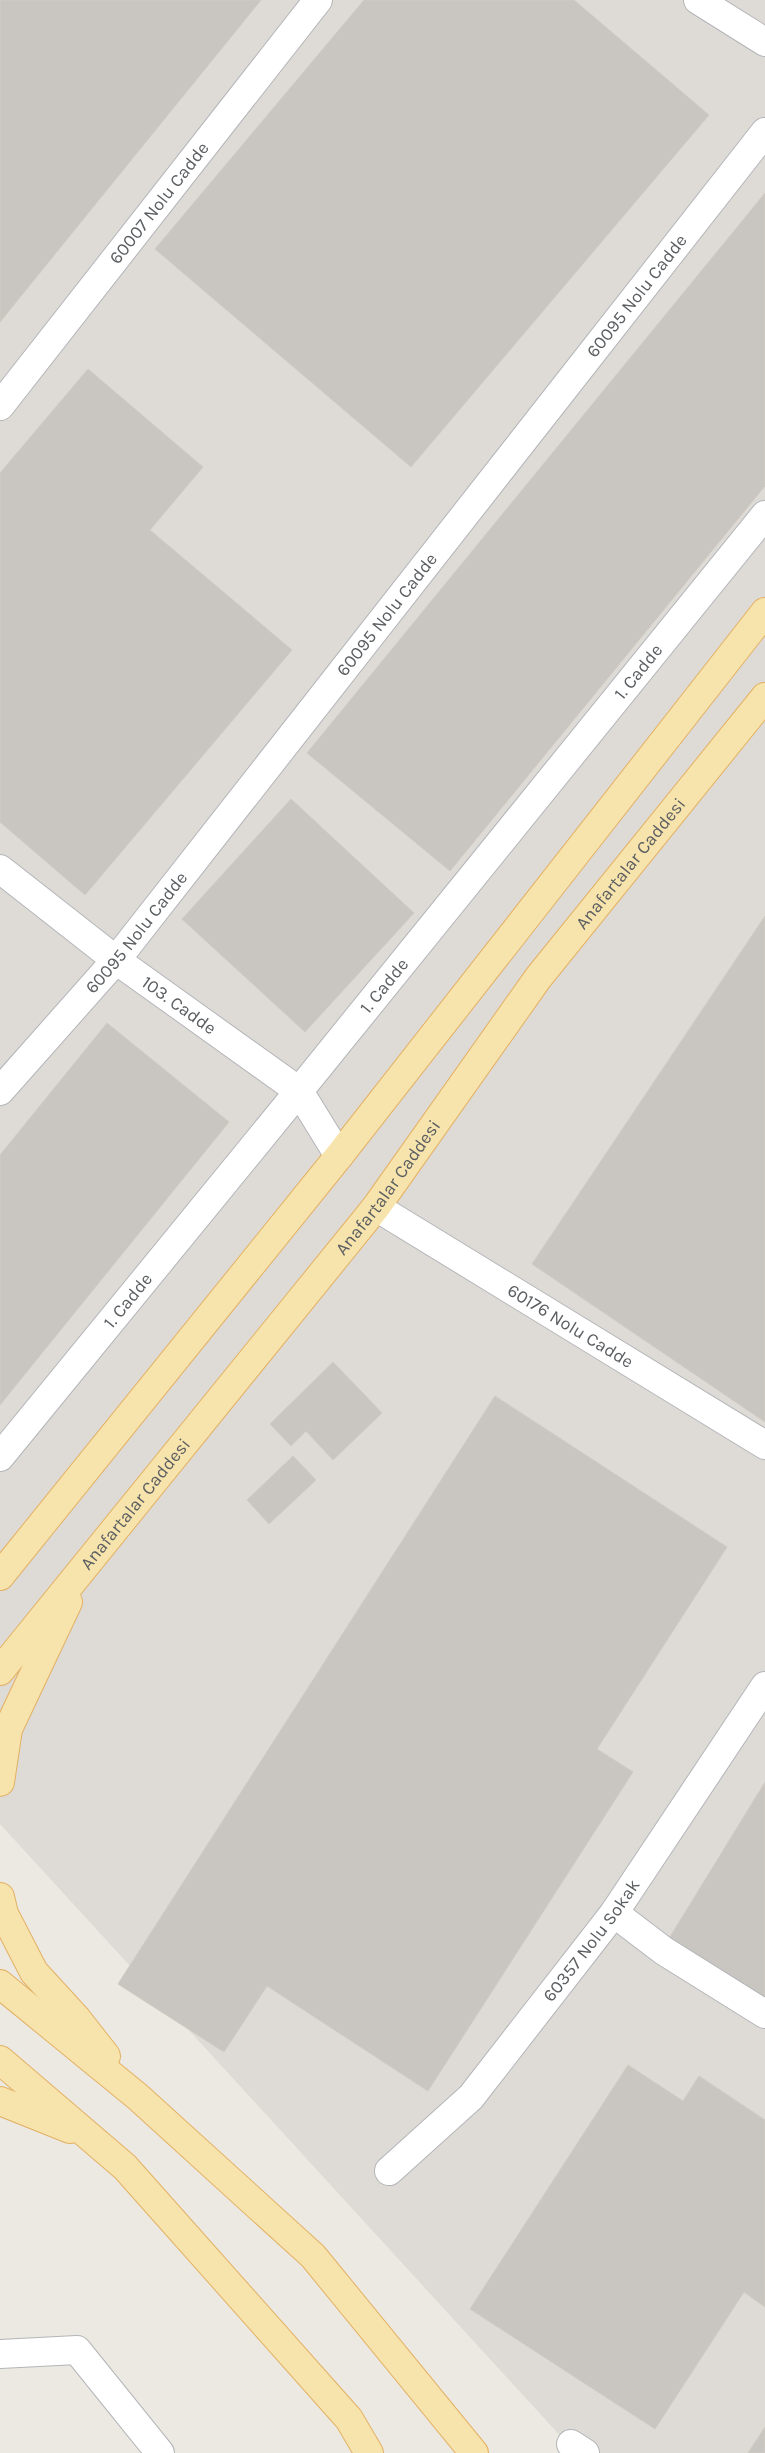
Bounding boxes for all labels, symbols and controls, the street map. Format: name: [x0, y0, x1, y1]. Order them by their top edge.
street label: 60007 Nolu Cadde: [104, 137, 214, 268]
street label: 60095 Nolu Cadde: [582, 230, 692, 362]
street label: 60095 Nolu Cadde: [332, 548, 442, 680]
street label: 1. Cadde: [609, 639, 667, 704]
street label: Anafartalar Caddesi: [571, 793, 690, 934]
street label: 60095 Nolu Cadde: [80, 867, 192, 998]
street label: 1. Cadde: [355, 954, 413, 1018]
street label: 103. Cadde: [138, 971, 221, 1039]
street label: Anafartalar Caddesi: [331, 1116, 445, 1259]
street label: 1. Cadde: [99, 1268, 157, 1333]
street label: 60176 Nolu Cadde: [503, 1279, 638, 1373]
street label: Anafartalar Caddesi: [76, 1434, 195, 1574]
street label: 60357 Nolu Sokak: [538, 1875, 644, 2006]

